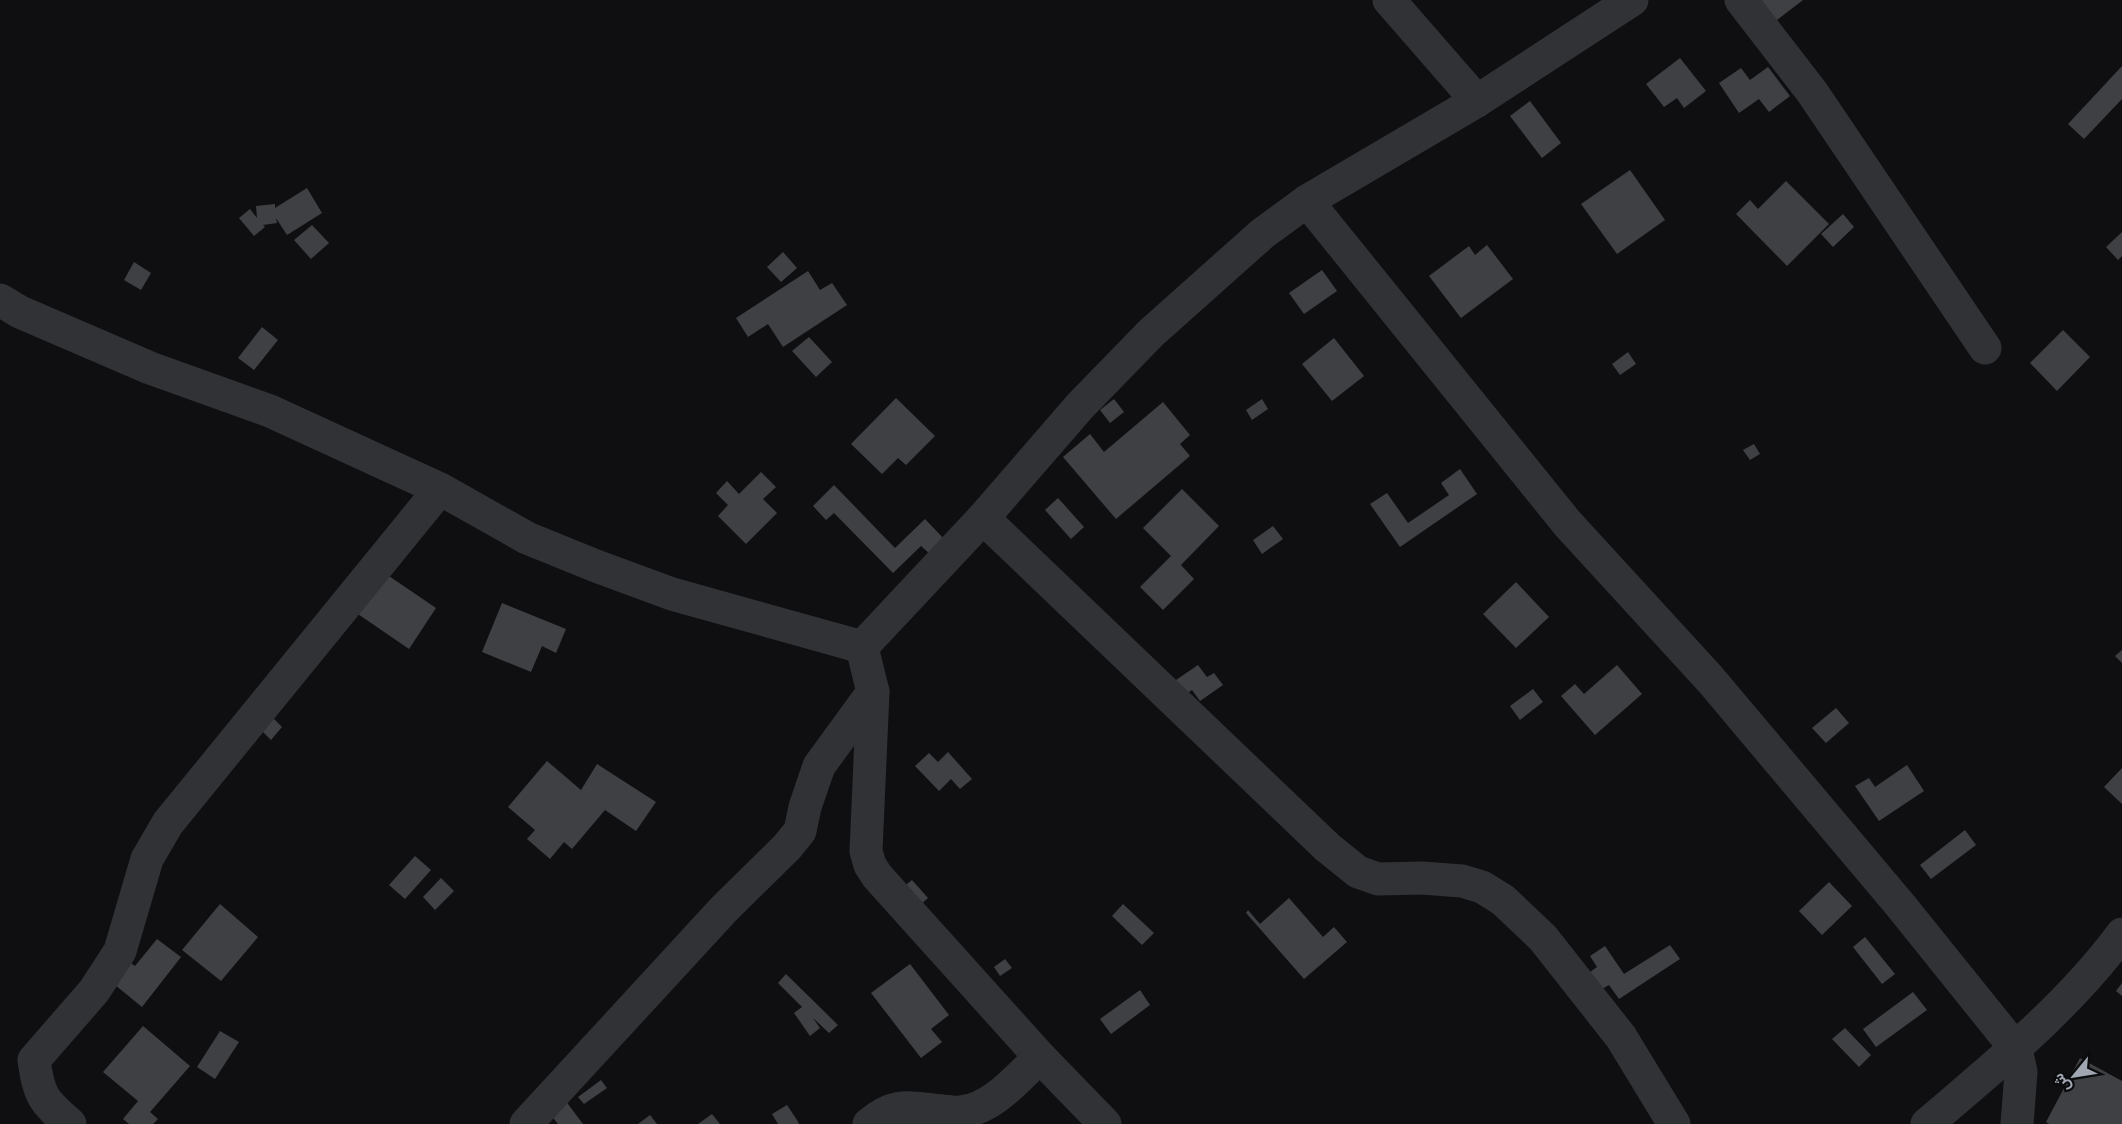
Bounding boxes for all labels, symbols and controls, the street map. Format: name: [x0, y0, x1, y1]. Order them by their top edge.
north arrow: [2044, 1046, 2104, 1106]
text: ش: [2048, 1070, 2074, 1096]

